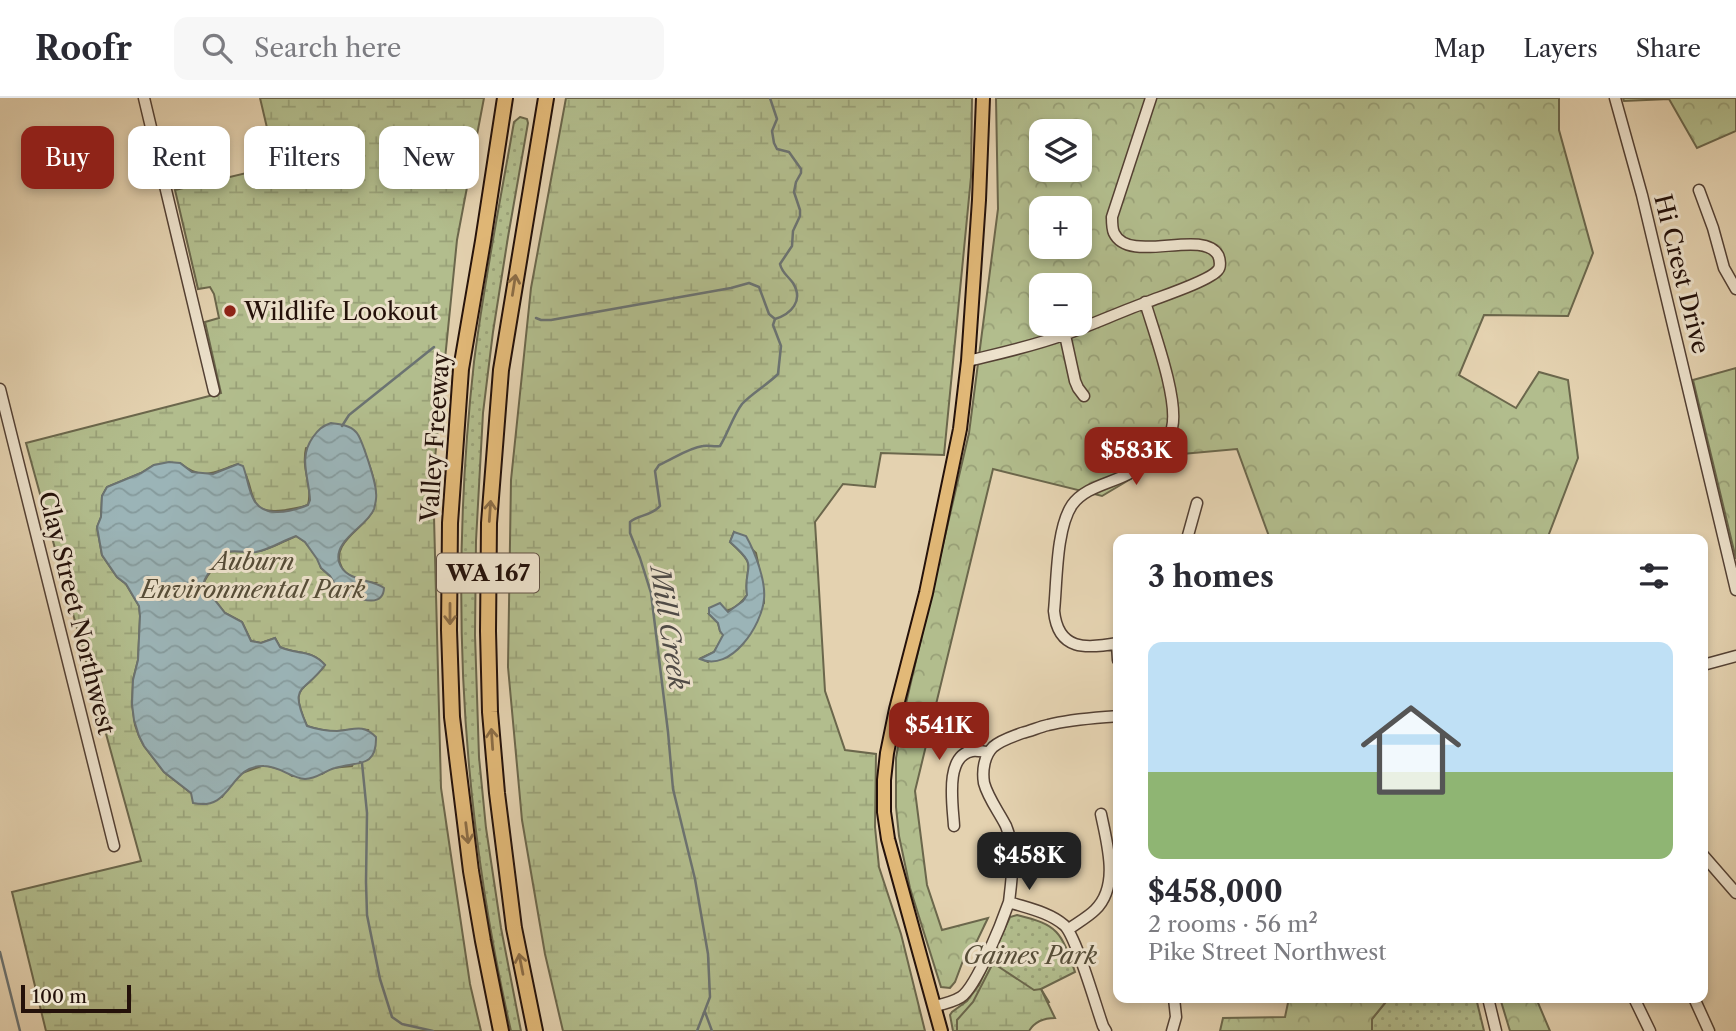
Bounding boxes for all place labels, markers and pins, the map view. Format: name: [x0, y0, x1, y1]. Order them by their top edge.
place label: Wildlife Lookout: [243, 297, 438, 326]
marker: Wildlife Lookout: [222, 303, 238, 319]
pin: $583K: [1087, 428, 1185, 487]
pin: $541K: [890, 702, 988, 762]
pin: $458K: [980, 832, 1078, 892]

